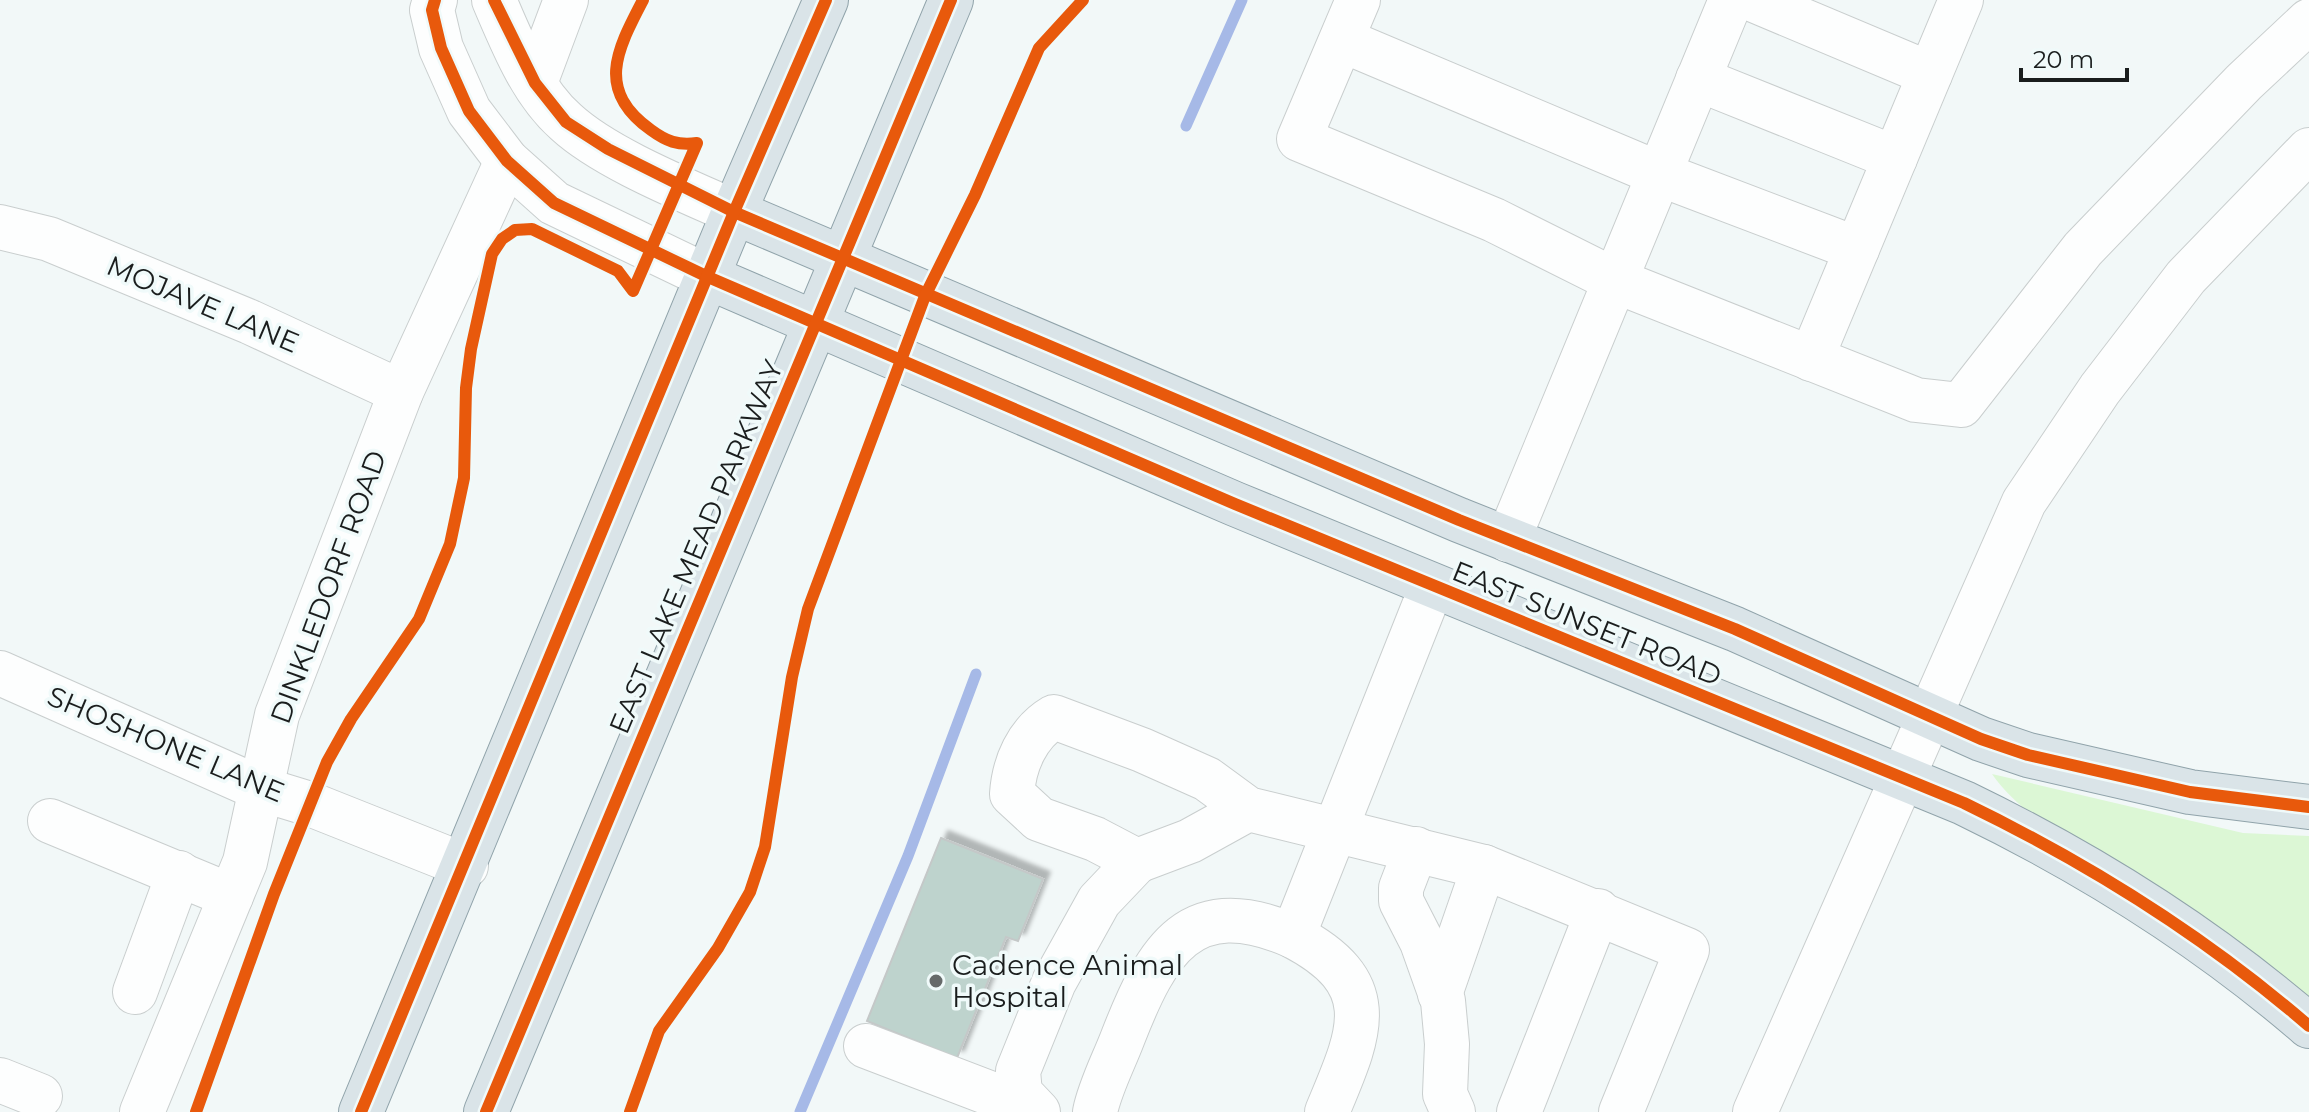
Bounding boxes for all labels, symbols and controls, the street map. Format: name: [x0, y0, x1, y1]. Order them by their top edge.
scale bar: [2021, 32, 2127, 82]
text: 20 m: [2033, 45, 2094, 74]
street label: MOJAVE LANE: [102, 248, 304, 360]
street label: EAST LAKE MEAD PARKWAY: [602, 355, 790, 739]
street label: DINKLEDORF ROAD: [263, 446, 393, 728]
street label: EAST SUNSET ROAD: [1447, 553, 1727, 693]
street label: SHOSHONE LANE: [43, 679, 289, 809]
place label: Cadence Animal Hospital: [952, 948, 1183, 1014]
marker: Cadence Animal Hospital: [927, 972, 945, 990]

